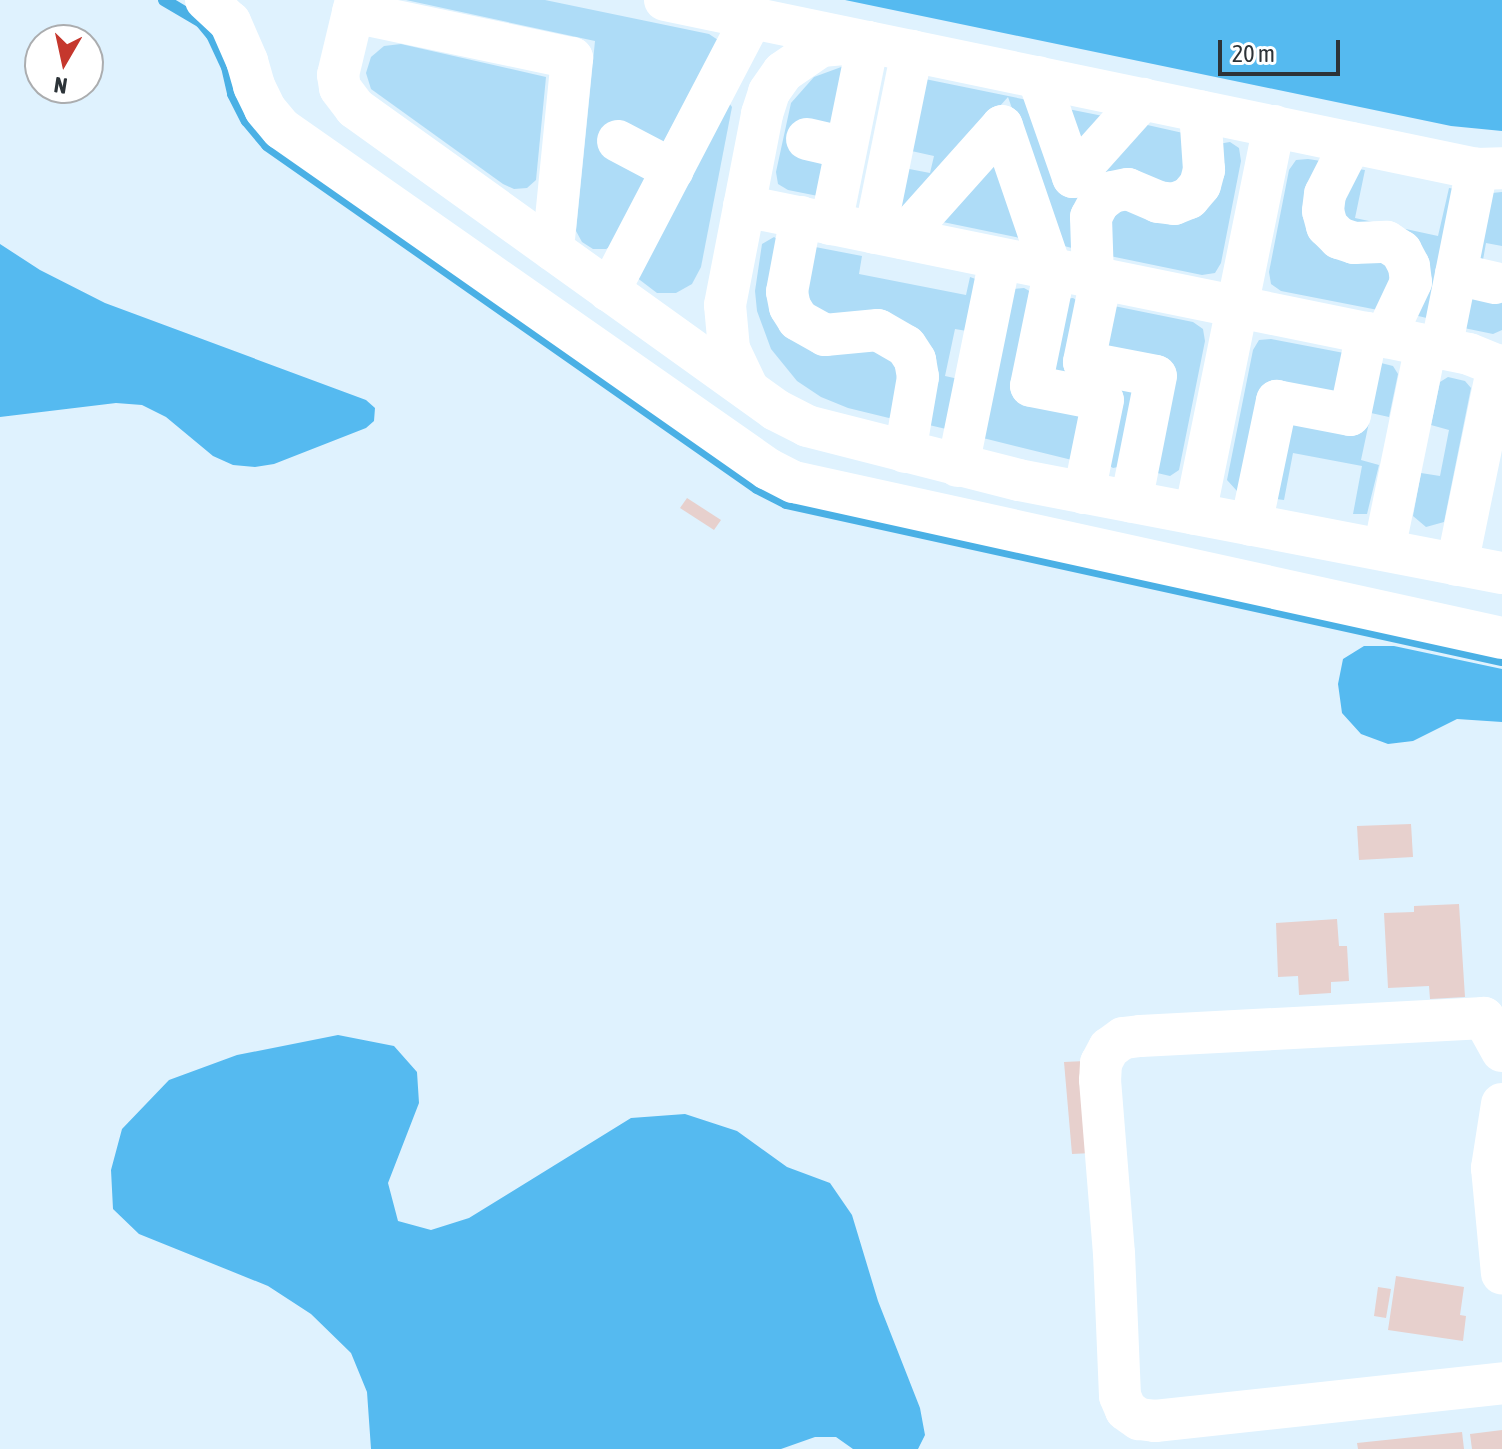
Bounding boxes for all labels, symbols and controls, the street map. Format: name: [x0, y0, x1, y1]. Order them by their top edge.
north arrow: [24, 24, 104, 104]
scale bar: [1222, 24, 1344, 74]
text: 20 m: [1232, 40, 1275, 67]
text: N: [52, 72, 69, 100]

